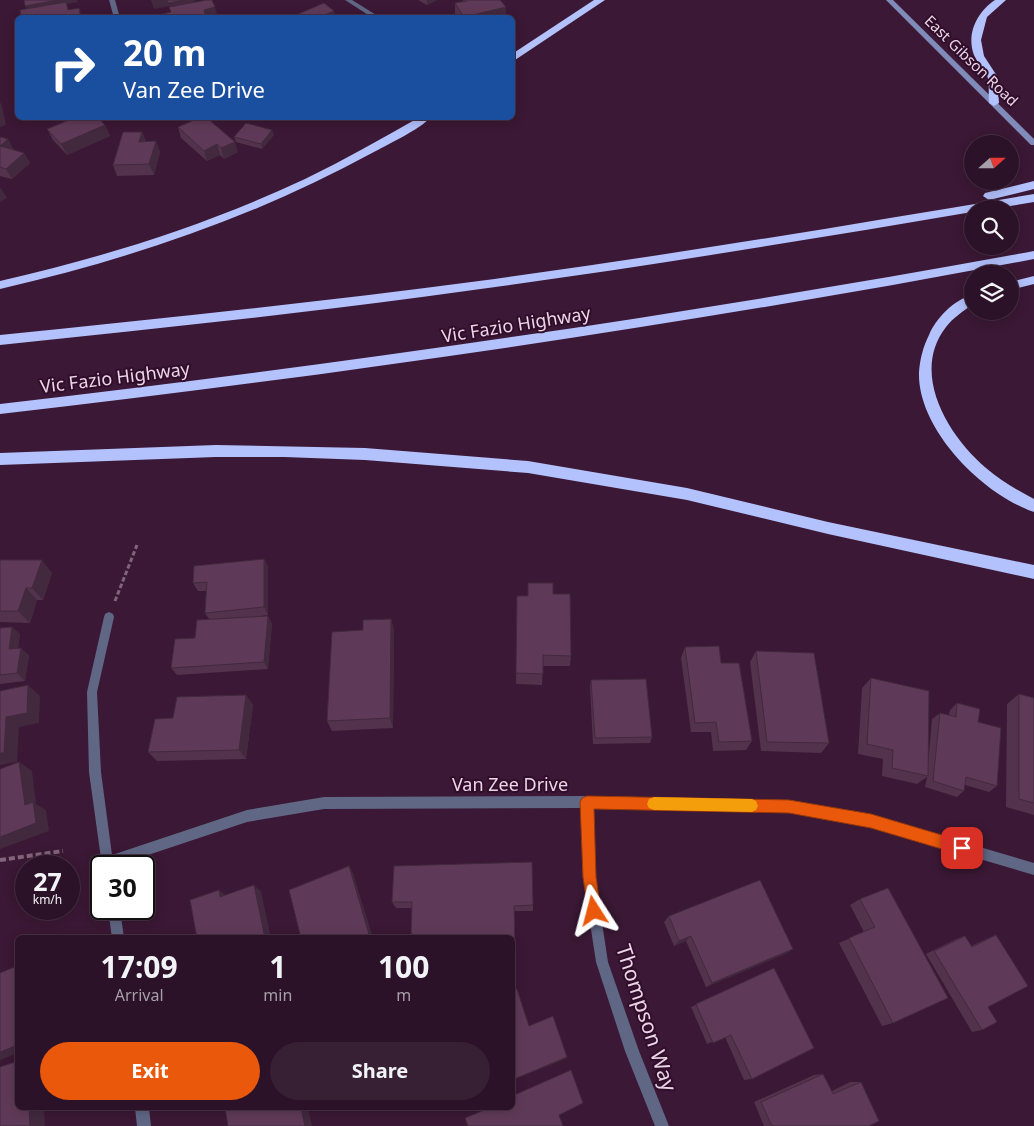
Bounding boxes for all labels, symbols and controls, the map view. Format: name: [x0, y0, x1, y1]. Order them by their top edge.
street label: East Gibson Road: [921, 10, 1023, 110]
text: 20 m: [123, 29, 206, 76]
icon: right: [40, 35, 105, 100]
text: Van Zee Drive: [123, 74, 265, 104]
north arrow: [964, 135, 1019, 190]
map controls: [964, 135, 1019, 320]
button: search: [964, 200, 1019, 255]
button: layers: [964, 265, 1019, 320]
street label: Vic Fazio Highway: [440, 300, 593, 348]
street label: Vic Fazio Highway: [39, 356, 192, 398]
street label: Van Zee Drive: [452, 772, 568, 796]
pin: [941, 827, 983, 869]
icon: arrive: [948, 834, 976, 862]
speed limit sign: 30: [90, 855, 155, 920]
text: 27: [33, 864, 62, 898]
position arrow: [567, 884, 619, 936]
text: km/h: [33, 891, 62, 908]
street label: Thompson Way: [610, 941, 684, 1095]
text: 17:09: [101, 946, 178, 987]
text: 1: [269, 946, 286, 987]
text: 100: [378, 946, 429, 987]
text: Arrival: [115, 984, 164, 1006]
text: min: [263, 984, 292, 1006]
text: m: [396, 984, 411, 1006]
button: Exit: [40, 1042, 260, 1100]
button: Share: [270, 1042, 490, 1100]

